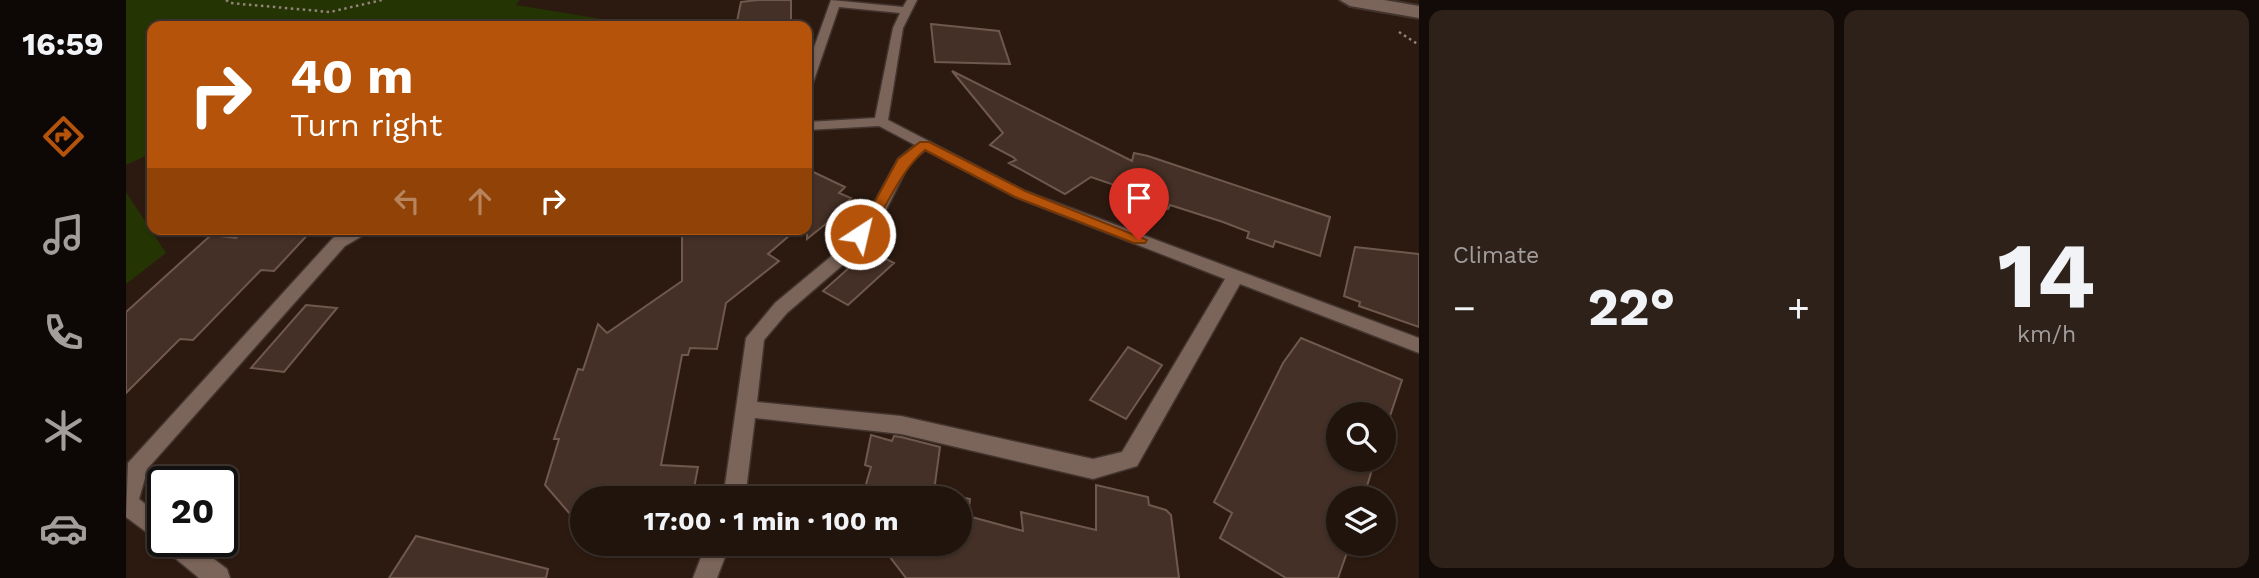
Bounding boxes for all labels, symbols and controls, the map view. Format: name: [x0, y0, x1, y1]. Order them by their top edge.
text: 16:59: [22, 25, 104, 63]
text: 40 m: [290, 47, 413, 105]
icon: right: [175, 49, 266, 140]
text: Turn right: [290, 106, 442, 144]
icon: directions: [39, 112, 88, 161]
pin: [1109, 168, 1169, 240]
icon: arrive: [1120, 179, 1158, 217]
icon: left: [388, 182, 426, 220]
icon: ahead: [461, 182, 499, 220]
icon: right: [534, 182, 572, 220]
position arrow: [823, 197, 897, 271]
icon: music: [39, 210, 88, 259]
text: 14: [1997, 222, 2096, 329]
text: Climate: [1453, 242, 1539, 269]
text: 22°: [1588, 277, 1675, 338]
text: −: [1453, 286, 1476, 330]
text: +: [1787, 286, 1810, 330]
icon: phone: [39, 308, 88, 357]
text: km/h: [2017, 321, 2076, 348]
map controls: [1326, 402, 1396, 556]
button: search: [1326, 402, 1396, 472]
icon: climate: [39, 406, 88, 455]
speed limit sign: 20: [147, 466, 238, 557]
button: layers: [1326, 486, 1396, 556]
icon: car: [39, 504, 88, 553]
text: 17:00 · 1 min · 100 m: [644, 506, 898, 536]

